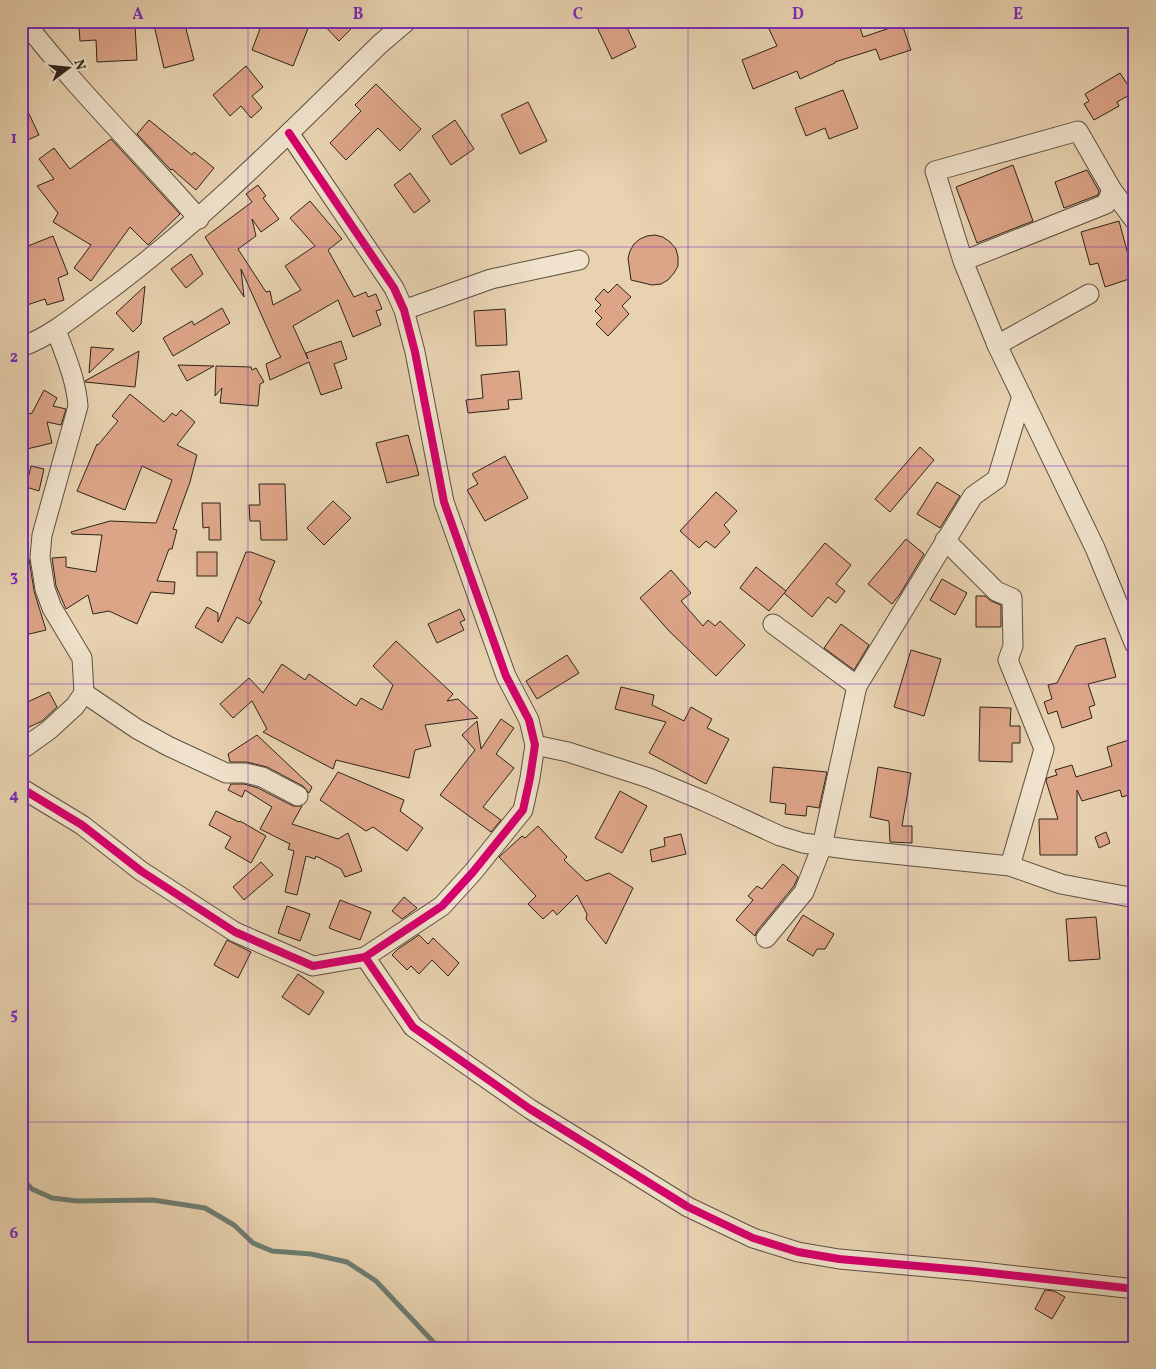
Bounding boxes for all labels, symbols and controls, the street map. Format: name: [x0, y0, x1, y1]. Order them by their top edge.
text: A: [132, 4, 144, 26]
text: B: [353, 4, 364, 26]
text: C: [573, 4, 583, 26]
text: D: [792, 4, 804, 26]
text: E: [1013, 4, 1023, 26]
north arrow: [42, 42, 92, 92]
text: N: [69, 57, 90, 72]
text: 1: [11, 128, 17, 150]
text: 2: [10, 347, 18, 369]
text: 3: [10, 566, 18, 588]
text: 4: [9, 785, 19, 807]
text: 5: [10, 1004, 18, 1026]
text: 6: [10, 1223, 19, 1245]

